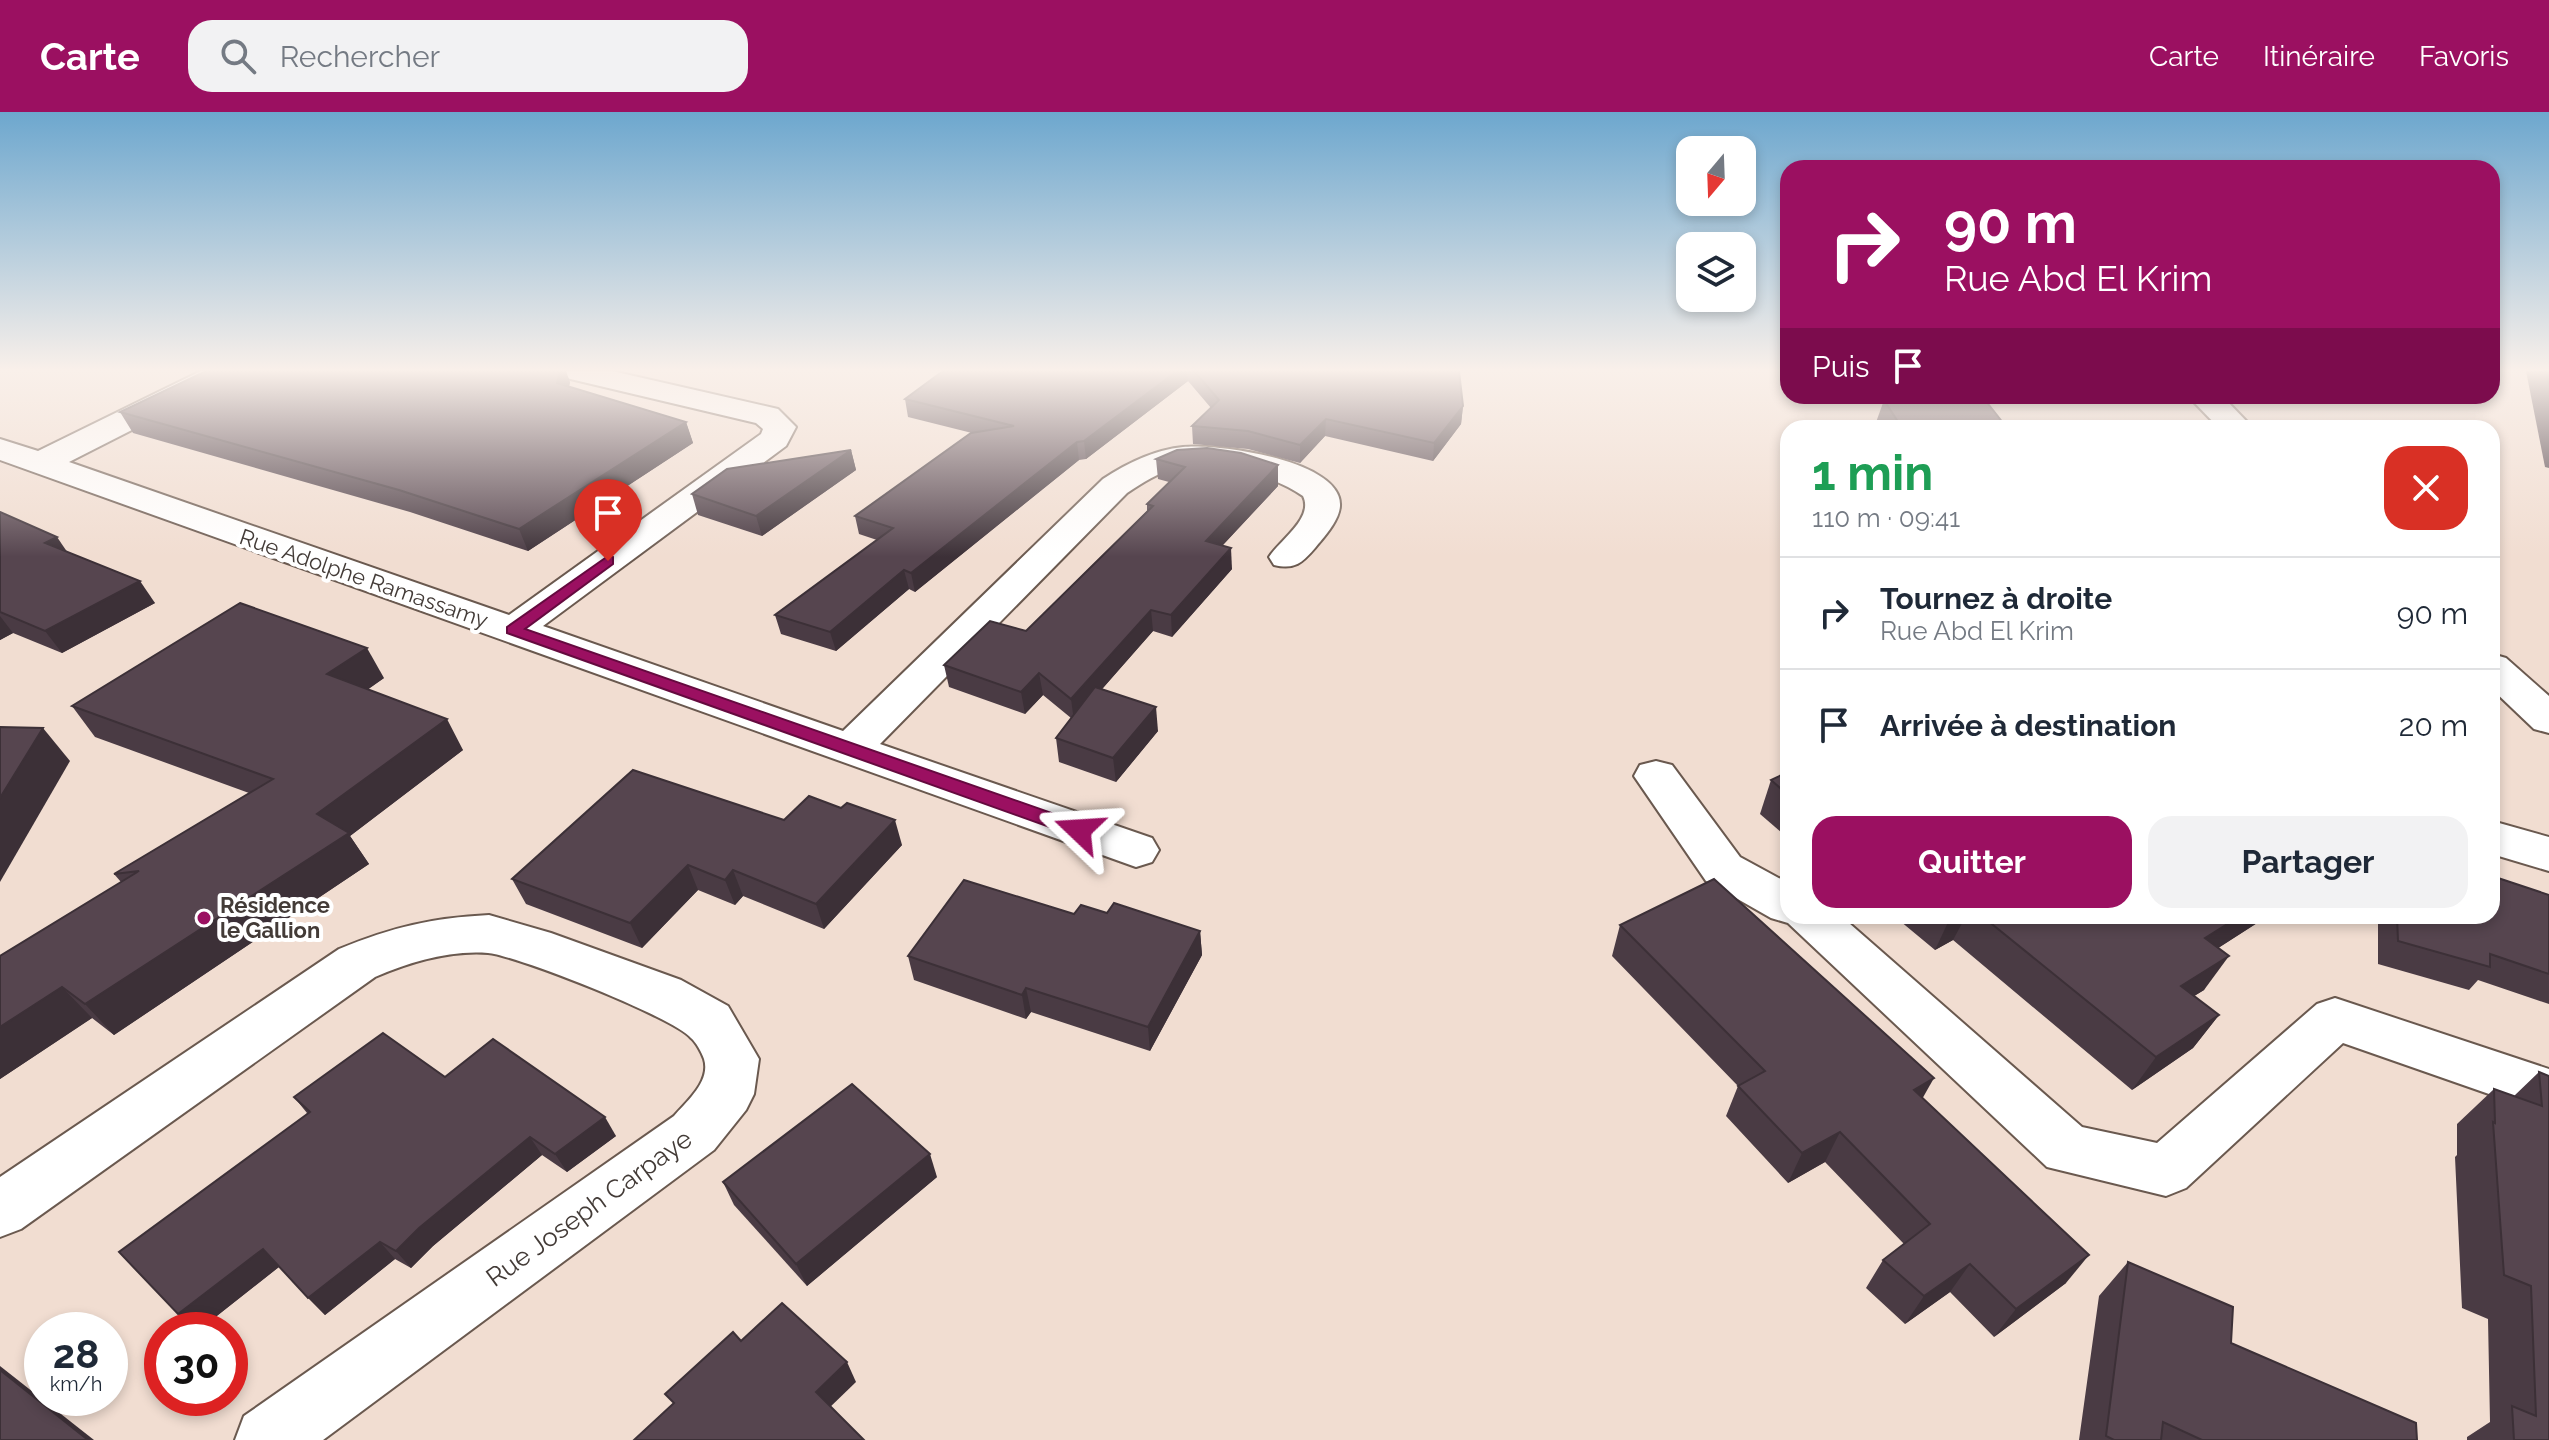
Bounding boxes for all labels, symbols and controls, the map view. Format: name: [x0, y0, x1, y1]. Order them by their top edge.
search box: [188, 20, 748, 92]
text: Carte: [40, 34, 140, 79]
icon: search: [216, 34, 260, 78]
text: Rechercher: [280, 39, 440, 74]
text: Carte: [2149, 40, 2219, 73]
text: Itinéraire: [2263, 40, 2375, 73]
text: Favoris: [2419, 40, 2509, 73]
north arrow: [1676, 136, 1756, 216]
map controls: [1676, 136, 1756, 312]
text: 90 m: [1944, 190, 2077, 256]
icon: right: [1812, 192, 1916, 296]
button: layers: [1676, 232, 1756, 312]
text: Rue Abd El Krim: [1944, 257, 2212, 299]
icon: arrive: [1886, 344, 1930, 388]
text: Puis: [1812, 349, 1870, 384]
text: 1 min: [1812, 445, 1933, 501]
button: close: [2384, 446, 2468, 530]
pin: [574, 479, 642, 561]
icon: arrive: [586, 491, 630, 535]
text: 110 m · 09:41: [1812, 503, 1960, 533]
street label: Rue Adolphe Ramassamy: [236, 523, 492, 633]
text: Tournez à droite: [1880, 581, 2112, 616]
icon: right: [1812, 591, 1856, 635]
text: 90 m: [2397, 596, 2468, 631]
text: Rue Abd El Krim: [1880, 616, 2074, 646]
icon: arrive: [1812, 703, 1856, 747]
text: Arrivée à destination: [1880, 708, 2176, 743]
text: 20 m: [2399, 708, 2468, 743]
position arrow: [1037, 788, 1121, 872]
button: Quitter: [1812, 816, 2132, 908]
button: Partager: [2148, 816, 2468, 908]
place label: Résidence le Gallion: [220, 892, 330, 943]
marker: Résidence le Gallion: [195, 909, 213, 927]
street label: Rue Joseph Carpaye: [480, 1123, 698, 1293]
speed limit sign: 30: [144, 1312, 248, 1416]
text: 28: [53, 1330, 99, 1377]
text: km/h: [50, 1372, 102, 1396]

